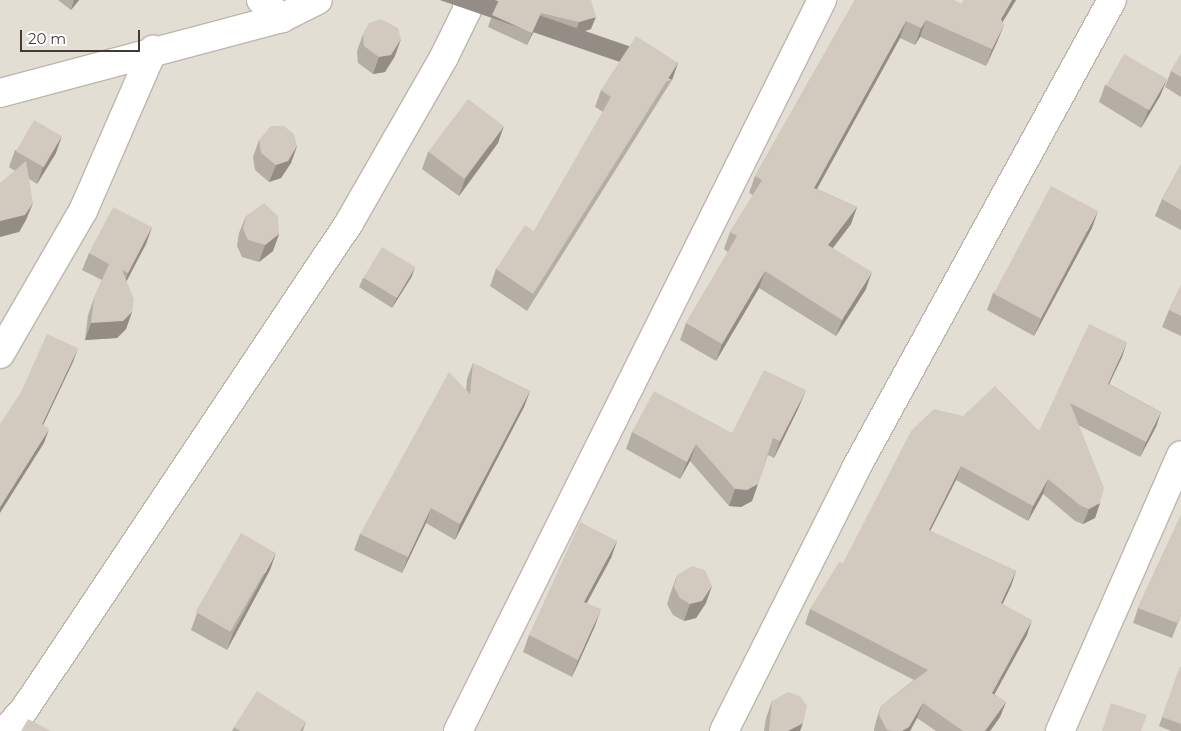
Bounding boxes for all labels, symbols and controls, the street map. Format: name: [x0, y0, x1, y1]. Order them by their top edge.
scale bar: [22, 20, 142, 52]
text: 20 m: [28, 29, 66, 48]

